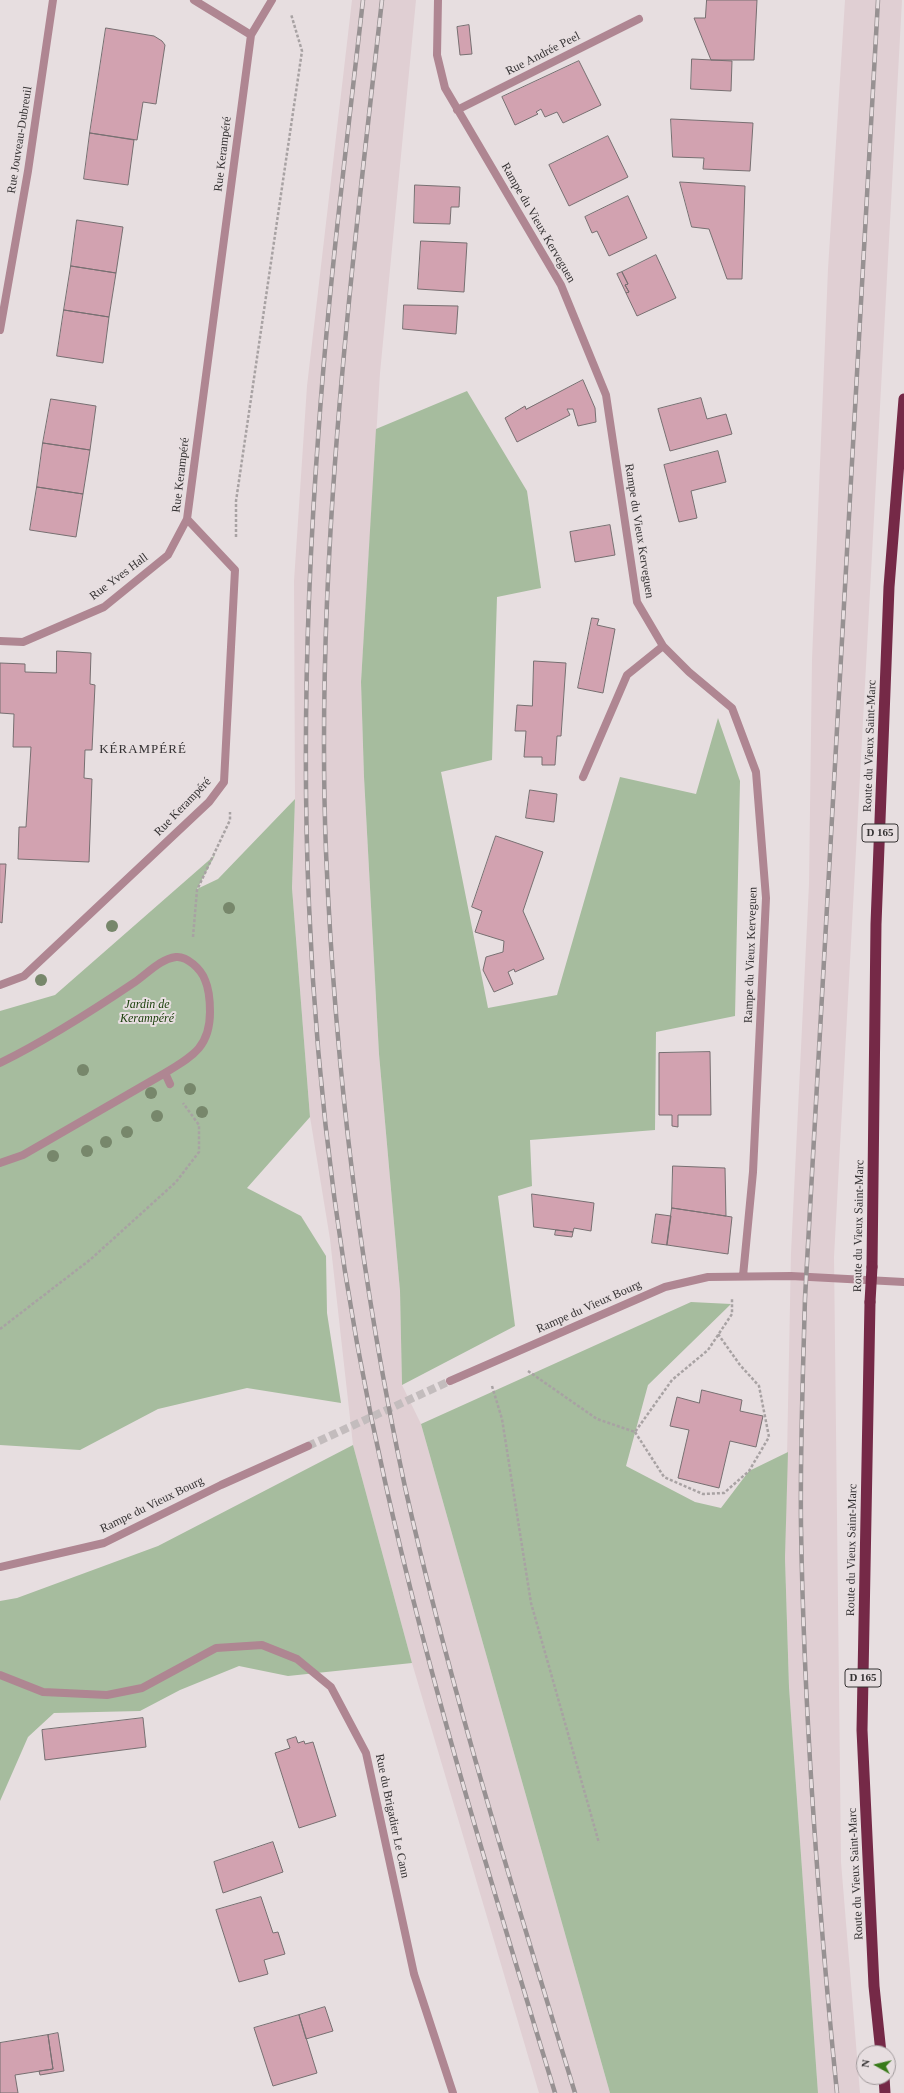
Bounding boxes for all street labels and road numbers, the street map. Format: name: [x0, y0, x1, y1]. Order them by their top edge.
street label: Rue Andrée Peel: [504, 29, 582, 79]
street label: Rue Jouveau-Dubreuil: [4, 85, 36, 195]
street label: Rue Kerampéré: [211, 116, 235, 192]
street label: Rampe du Vieux Kerveguen: [498, 160, 578, 286]
street label: Rue Kerampéré: [169, 437, 193, 513]
street label: Rampe du Vieux Kerveguen: [621, 463, 657, 599]
street label: Rue Yves Hall: [87, 550, 151, 604]
street label: Route du Vieux Saint-Marc: [860, 680, 880, 812]
street label: Rue Kerampéré: [152, 775, 214, 839]
road number: D 165: [862, 824, 898, 842]
street label: Rampe du Vieux Kerveguen: [741, 887, 761, 1023]
street label: Route du Vieux Saint-Marc: [851, 1160, 867, 1292]
street label: Rampe du Vieux Bourg: [534, 1277, 644, 1337]
street label: Rampe du Vieux Bourg: [98, 1474, 206, 1536]
street label: Route du Vieux Saint-Marc: [844, 1484, 860, 1616]
road number: D 165: [845, 1669, 881, 1687]
street label: Rue du Brigadier Le Cann: [372, 1753, 412, 1879]
street label: Route du Vieux Saint-Marc: [845, 1808, 867, 1940]

